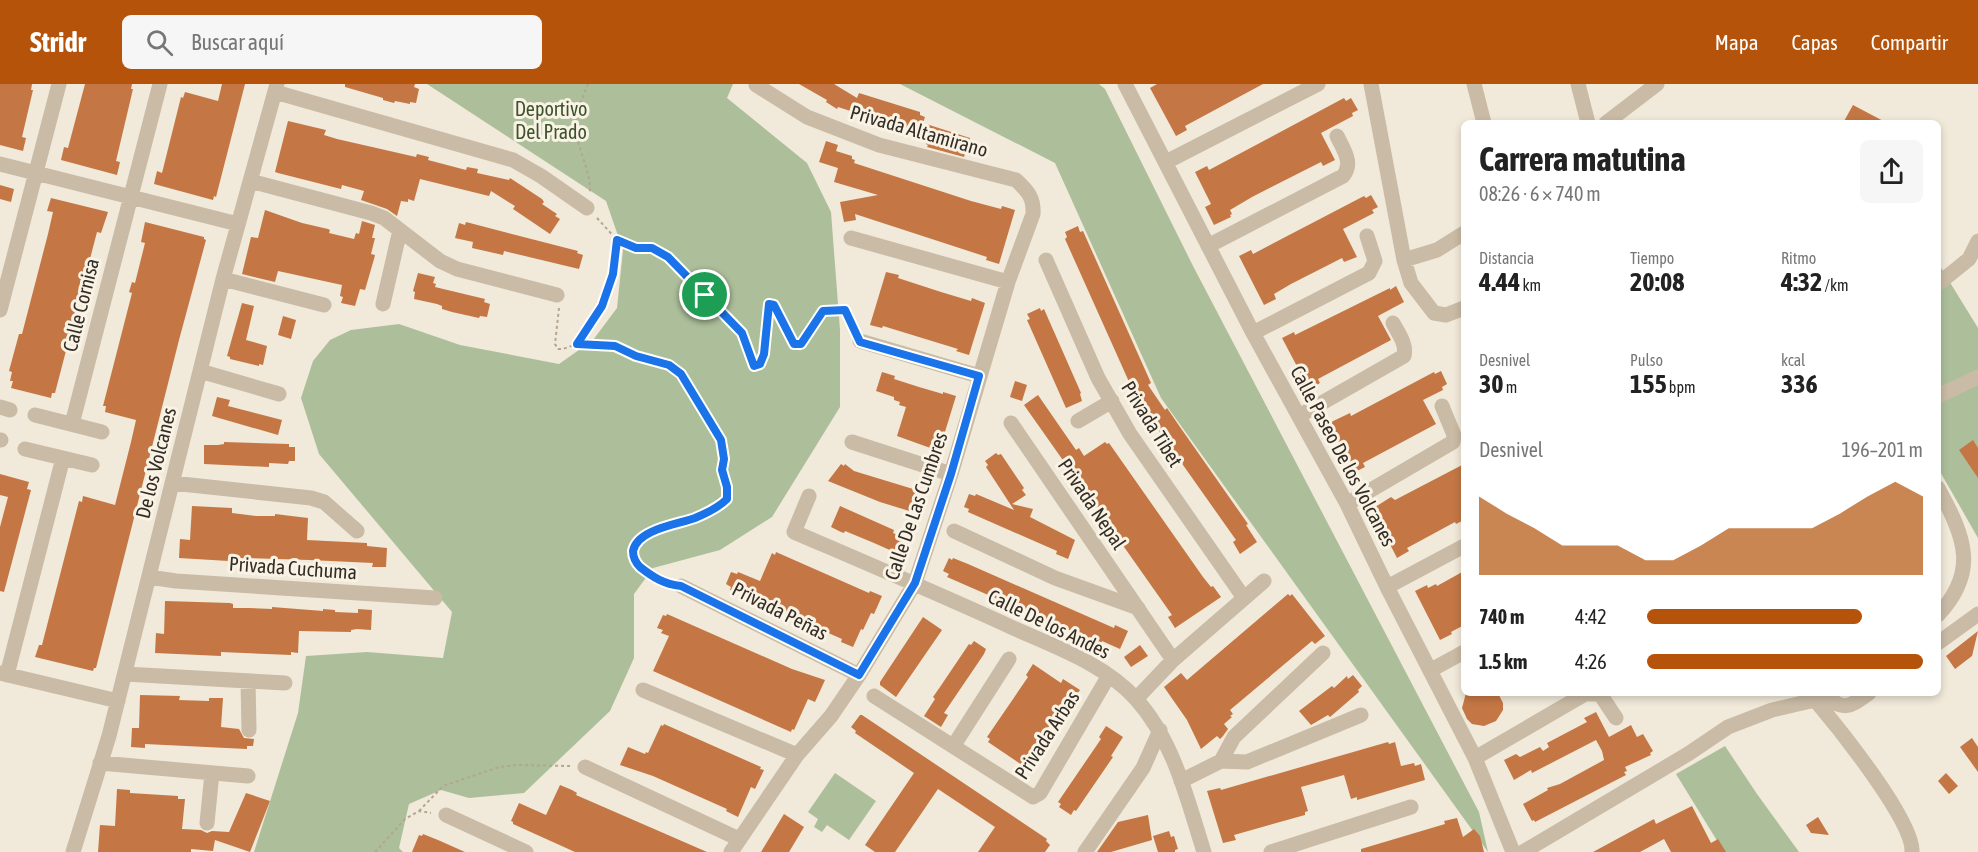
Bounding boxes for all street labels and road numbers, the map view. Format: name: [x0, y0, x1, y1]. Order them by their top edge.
street label: Privada Altamirano: [848, 100, 991, 161]
street label: Calle Cornisa: [58, 256, 103, 354]
street label: Calle Paseo De los Volcanes: [1286, 362, 1401, 550]
street label: Privada Tibet: [1117, 377, 1188, 471]
street label: De los Volcanes: [131, 405, 180, 521]
street label: Calle De Las Cumbres: [879, 429, 952, 583]
street label: Privada Nepal: [1054, 454, 1131, 554]
street label: Privada Cuchuma: [228, 552, 358, 583]
street label: Privada Peñas: [729, 577, 832, 644]
street label: Calle De los Andes: [984, 584, 1114, 663]
street label: Privada Arbas: [1010, 686, 1084, 783]

